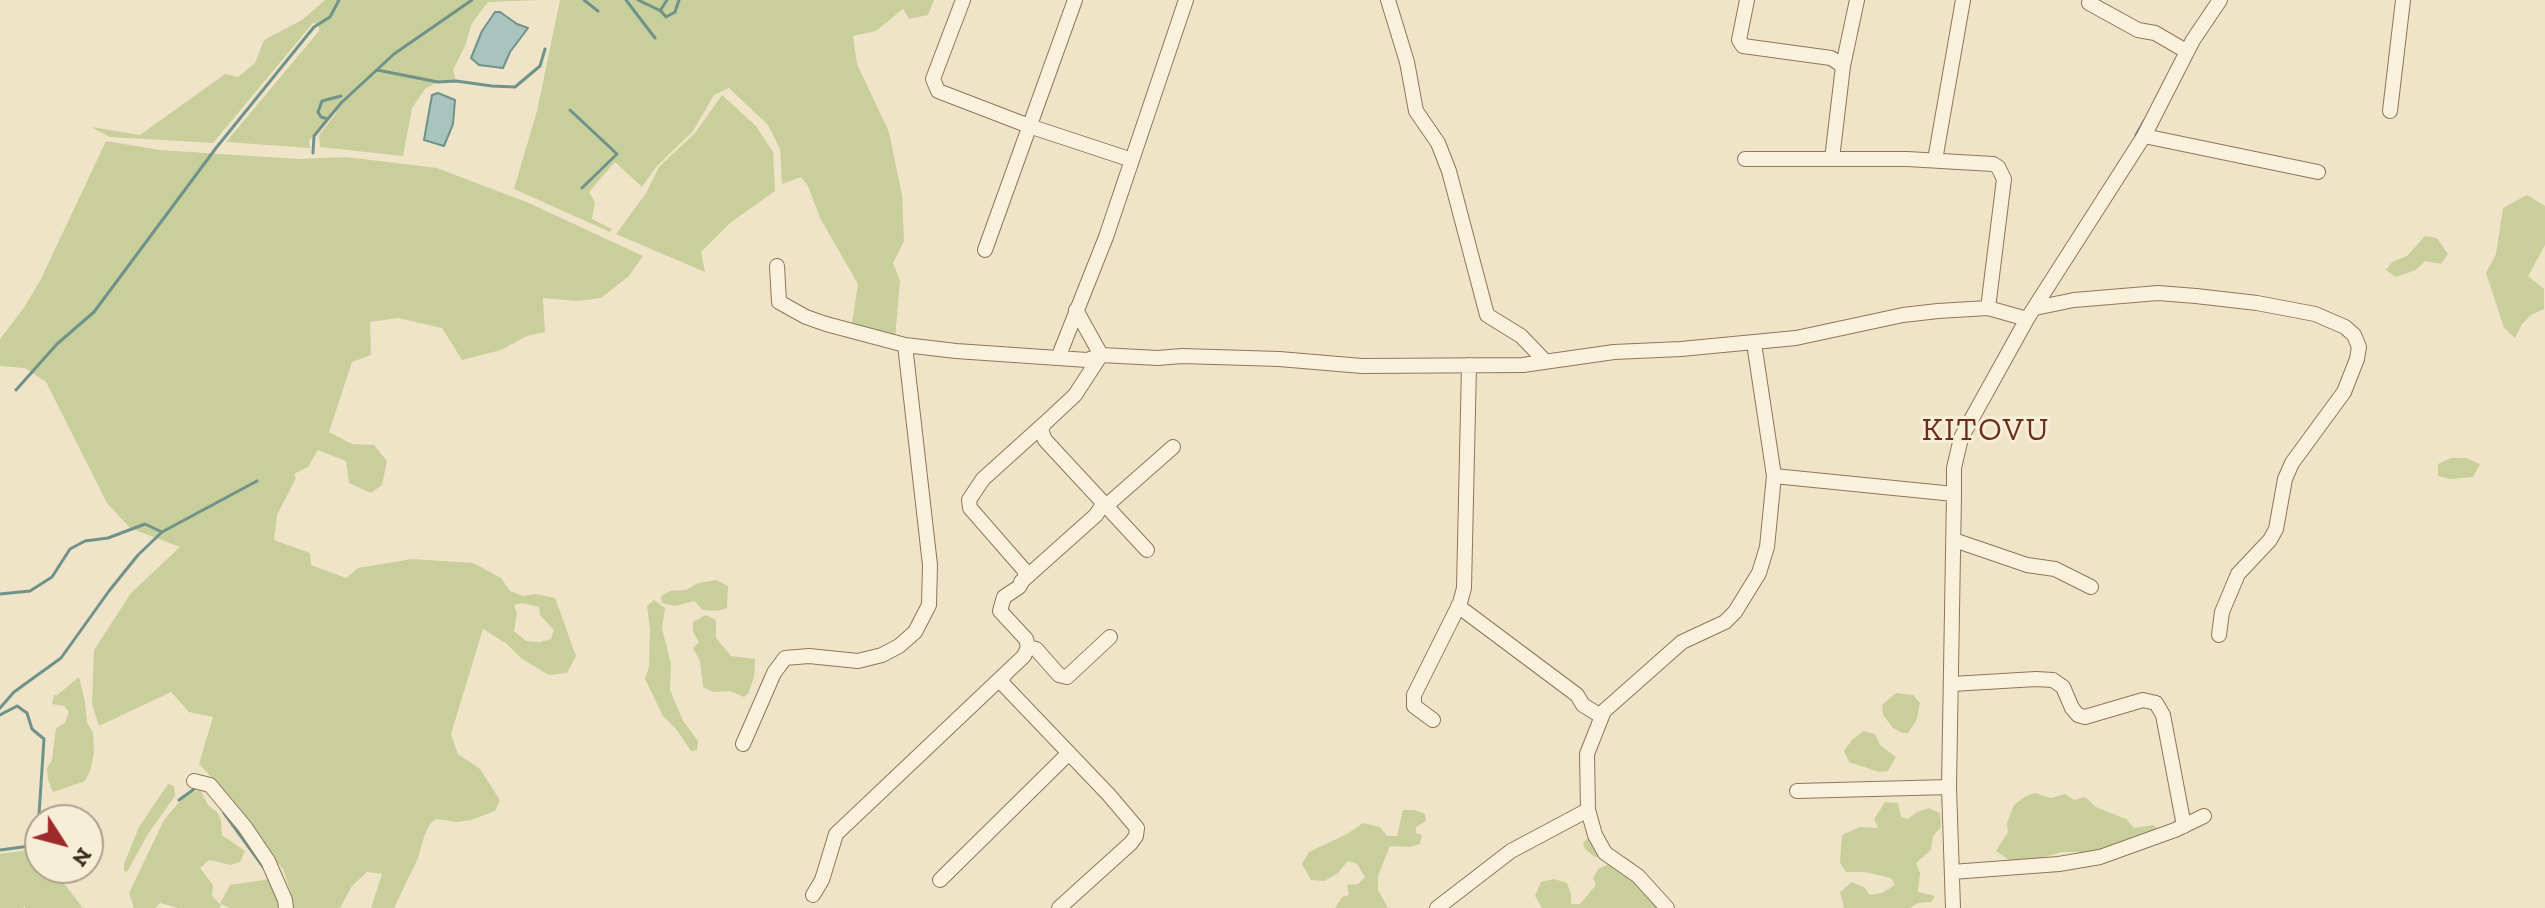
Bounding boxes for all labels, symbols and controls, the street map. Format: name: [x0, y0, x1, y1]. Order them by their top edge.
district label: KITOVU: [1922, 412, 2050, 450]
north arrow: [24, 804, 104, 884]
text: N: [66, 843, 98, 872]

